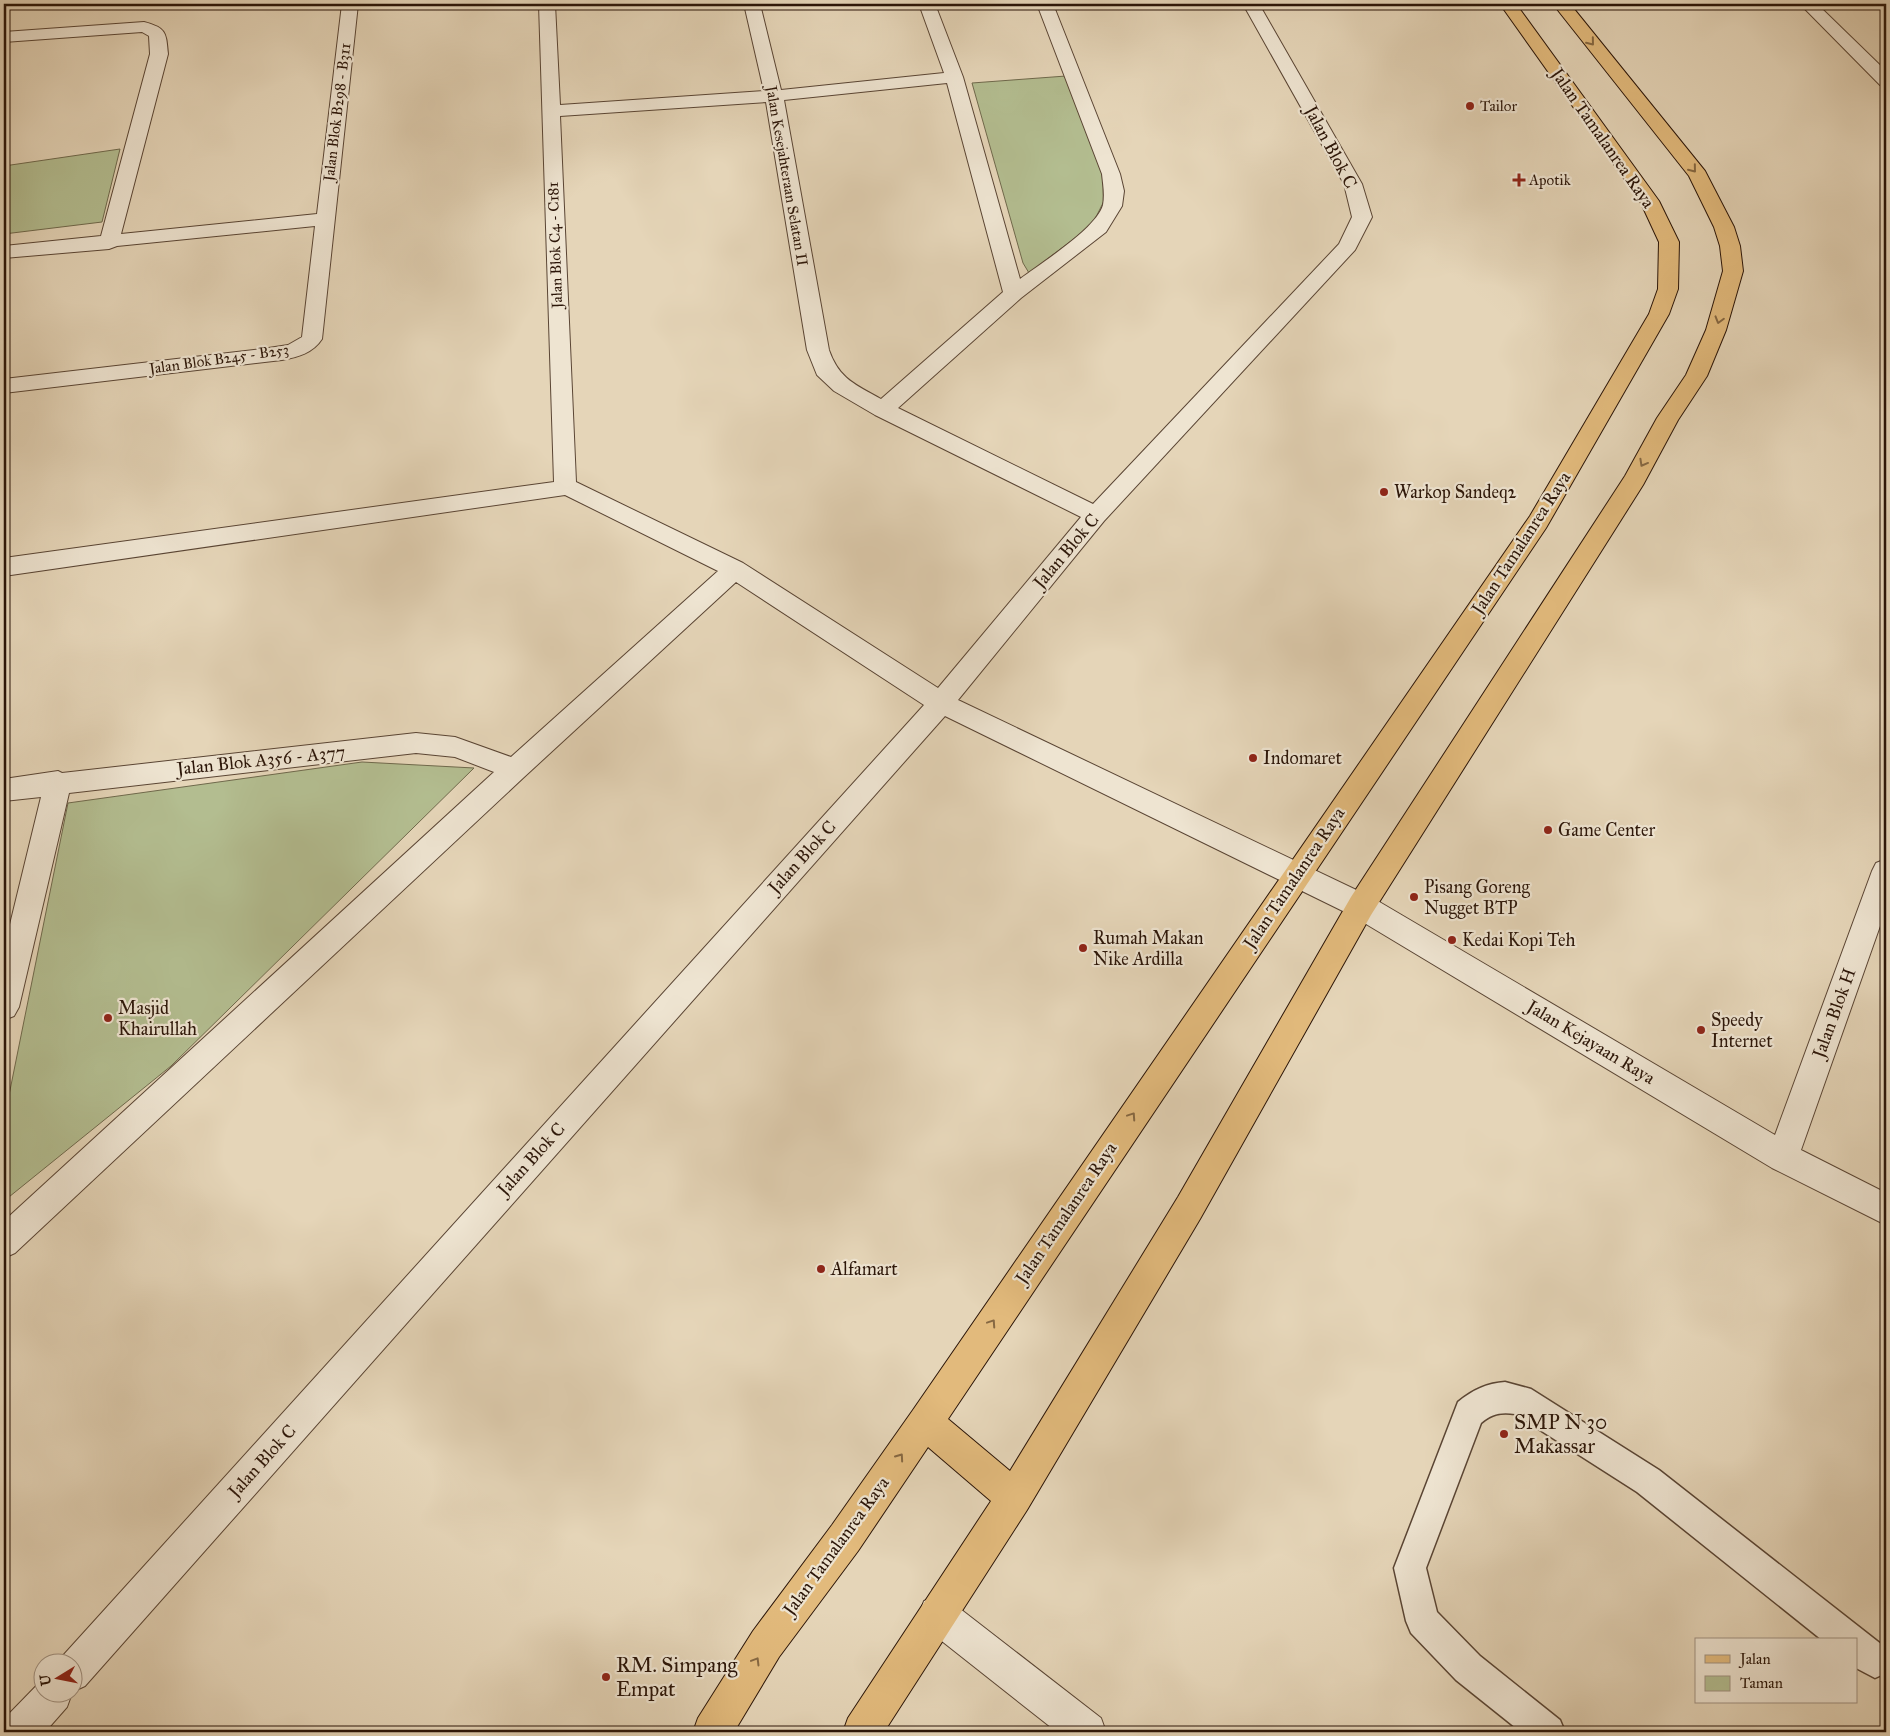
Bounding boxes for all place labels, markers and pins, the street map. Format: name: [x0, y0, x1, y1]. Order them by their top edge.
place label: Tailor: [1480, 97, 1517, 115]
marker: Tailor: [1464, 100, 1476, 112]
place label: Apotik: [1528, 171, 1571, 189]
marker: Apotik: [1513, 174, 1525, 186]
place label: Warkop Sandeq2: [1394, 481, 1517, 504]
marker: Warkop Sandeq2: [1378, 486, 1390, 498]
place label: Indomaret: [1263, 747, 1342, 769]
marker: Indomaret: [1247, 752, 1259, 764]
place label: Game Center: [1558, 819, 1655, 841]
marker: Game Center: [1542, 824, 1554, 836]
place label: Pisang Goreng Nugget BTP: [1424, 876, 1531, 920]
marker: Pisang Goreng Nugget BTP: [1408, 891, 1420, 903]
place label: Rumah Makan Nike Ardilla: [1093, 927, 1204, 970]
place label: Kedai Kopi Teh: [1462, 929, 1575, 951]
marker: Kedai Kopi Teh: [1446, 934, 1458, 946]
marker: Rumah Makan Nike Ardilla: [1077, 942, 1089, 954]
place label: Masjid Khairullah: [118, 997, 197, 1040]
place label: Speedy Internet: [1711, 1009, 1773, 1052]
marker: Masjid Khairullah: [102, 1012, 114, 1024]
marker: Speedy Internet: [1695, 1024, 1707, 1036]
place label: Alfamart: [830, 1258, 898, 1280]
marker: Alfamart: [815, 1263, 827, 1275]
place label: SMP N 30 Makassar: [1514, 1409, 1607, 1459]
marker: SMP N 30 Makassar: [1498, 1428, 1510, 1440]
place label: RM. Simpang Empat: [616, 1652, 738, 1702]
marker: RM. Simpang Empat: [600, 1671, 612, 1683]

